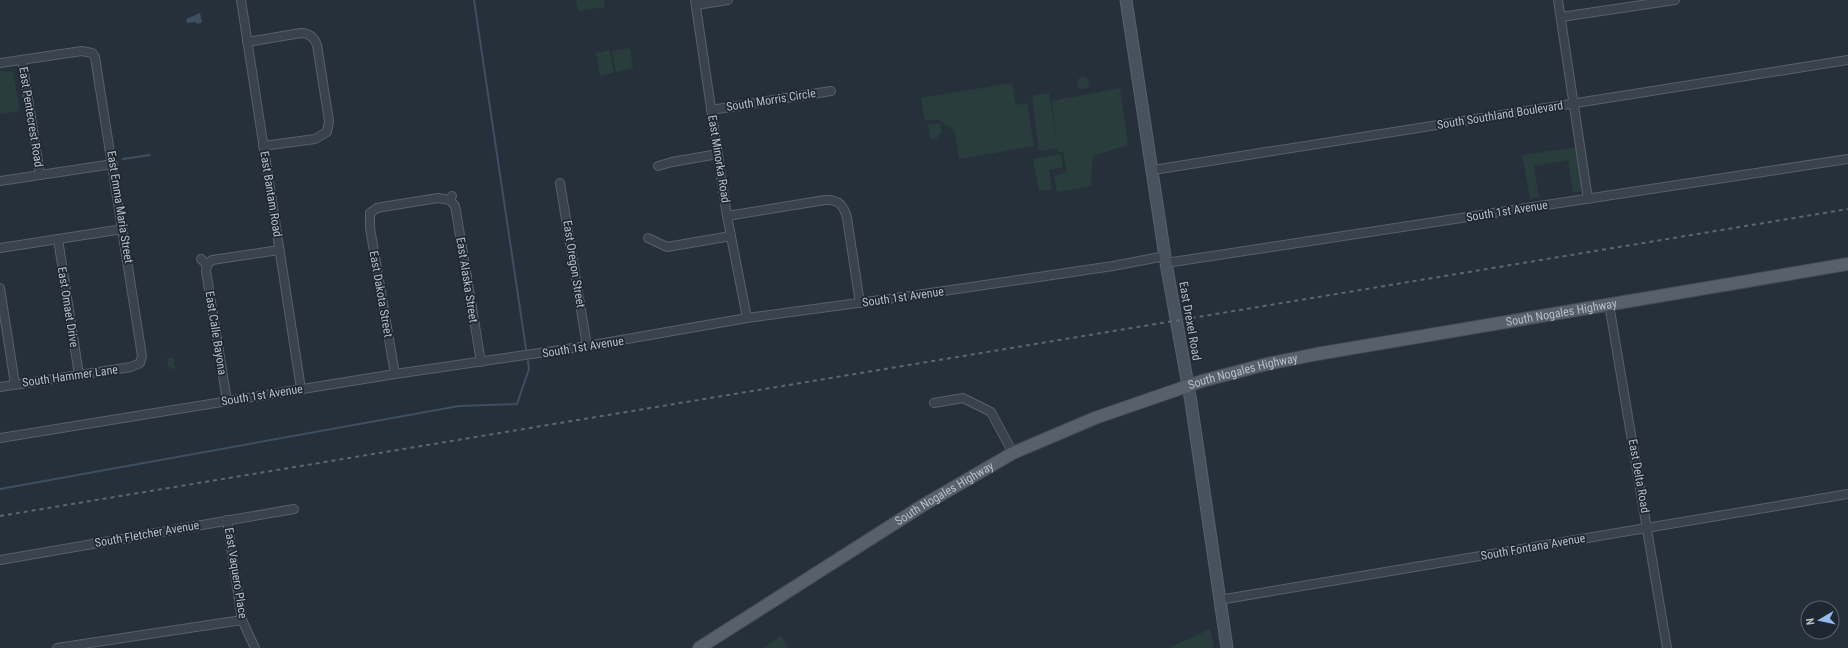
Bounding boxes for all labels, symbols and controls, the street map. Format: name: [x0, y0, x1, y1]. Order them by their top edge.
street label: East Pentecrest Road: [16, 66, 46, 168]
street label: South Morris Circle: [725, 86, 817, 114]
street label: South Southland Boulevard: [1436, 98, 1564, 132]
street label: East Minorka Road: [705, 114, 733, 204]
street label: East Emma Maria Street: [104, 150, 136, 265]
street label: East Bantam Road: [257, 150, 285, 238]
street label: South 1st Avenue: [1465, 198, 1549, 224]
street label: East Oregon Street: [560, 219, 588, 309]
street label: East Alaska Street: [453, 236, 481, 324]
street label: East Dakota Street: [366, 250, 396, 339]
street label: East Omaet Drive: [55, 266, 81, 349]
street label: East Drexel Road: [1176, 280, 1204, 362]
street label: South 1st Avenue: [861, 284, 945, 310]
street label: East Calle Bayona: [202, 290, 230, 376]
street label: South Nogales Highway: [1505, 296, 1618, 329]
street label: South 1st Avenue: [541, 334, 625, 360]
street label: South Nogales Highway: [1186, 351, 1299, 392]
street label: South Hammer Lane: [21, 362, 119, 390]
street label: South 1st Avenue: [220, 382, 304, 408]
street label: East Delta Road: [1626, 438, 1652, 514]
street label: South Nogales Highway: [892, 459, 996, 528]
street label: South Fletcher Avenue: [94, 518, 201, 550]
street label: East Vaquero Place: [222, 527, 250, 620]
street label: South Fontana Avenue: [1480, 531, 1587, 563]
north arrow: [1800, 600, 1840, 640]
text: N: [1804, 617, 1818, 626]

